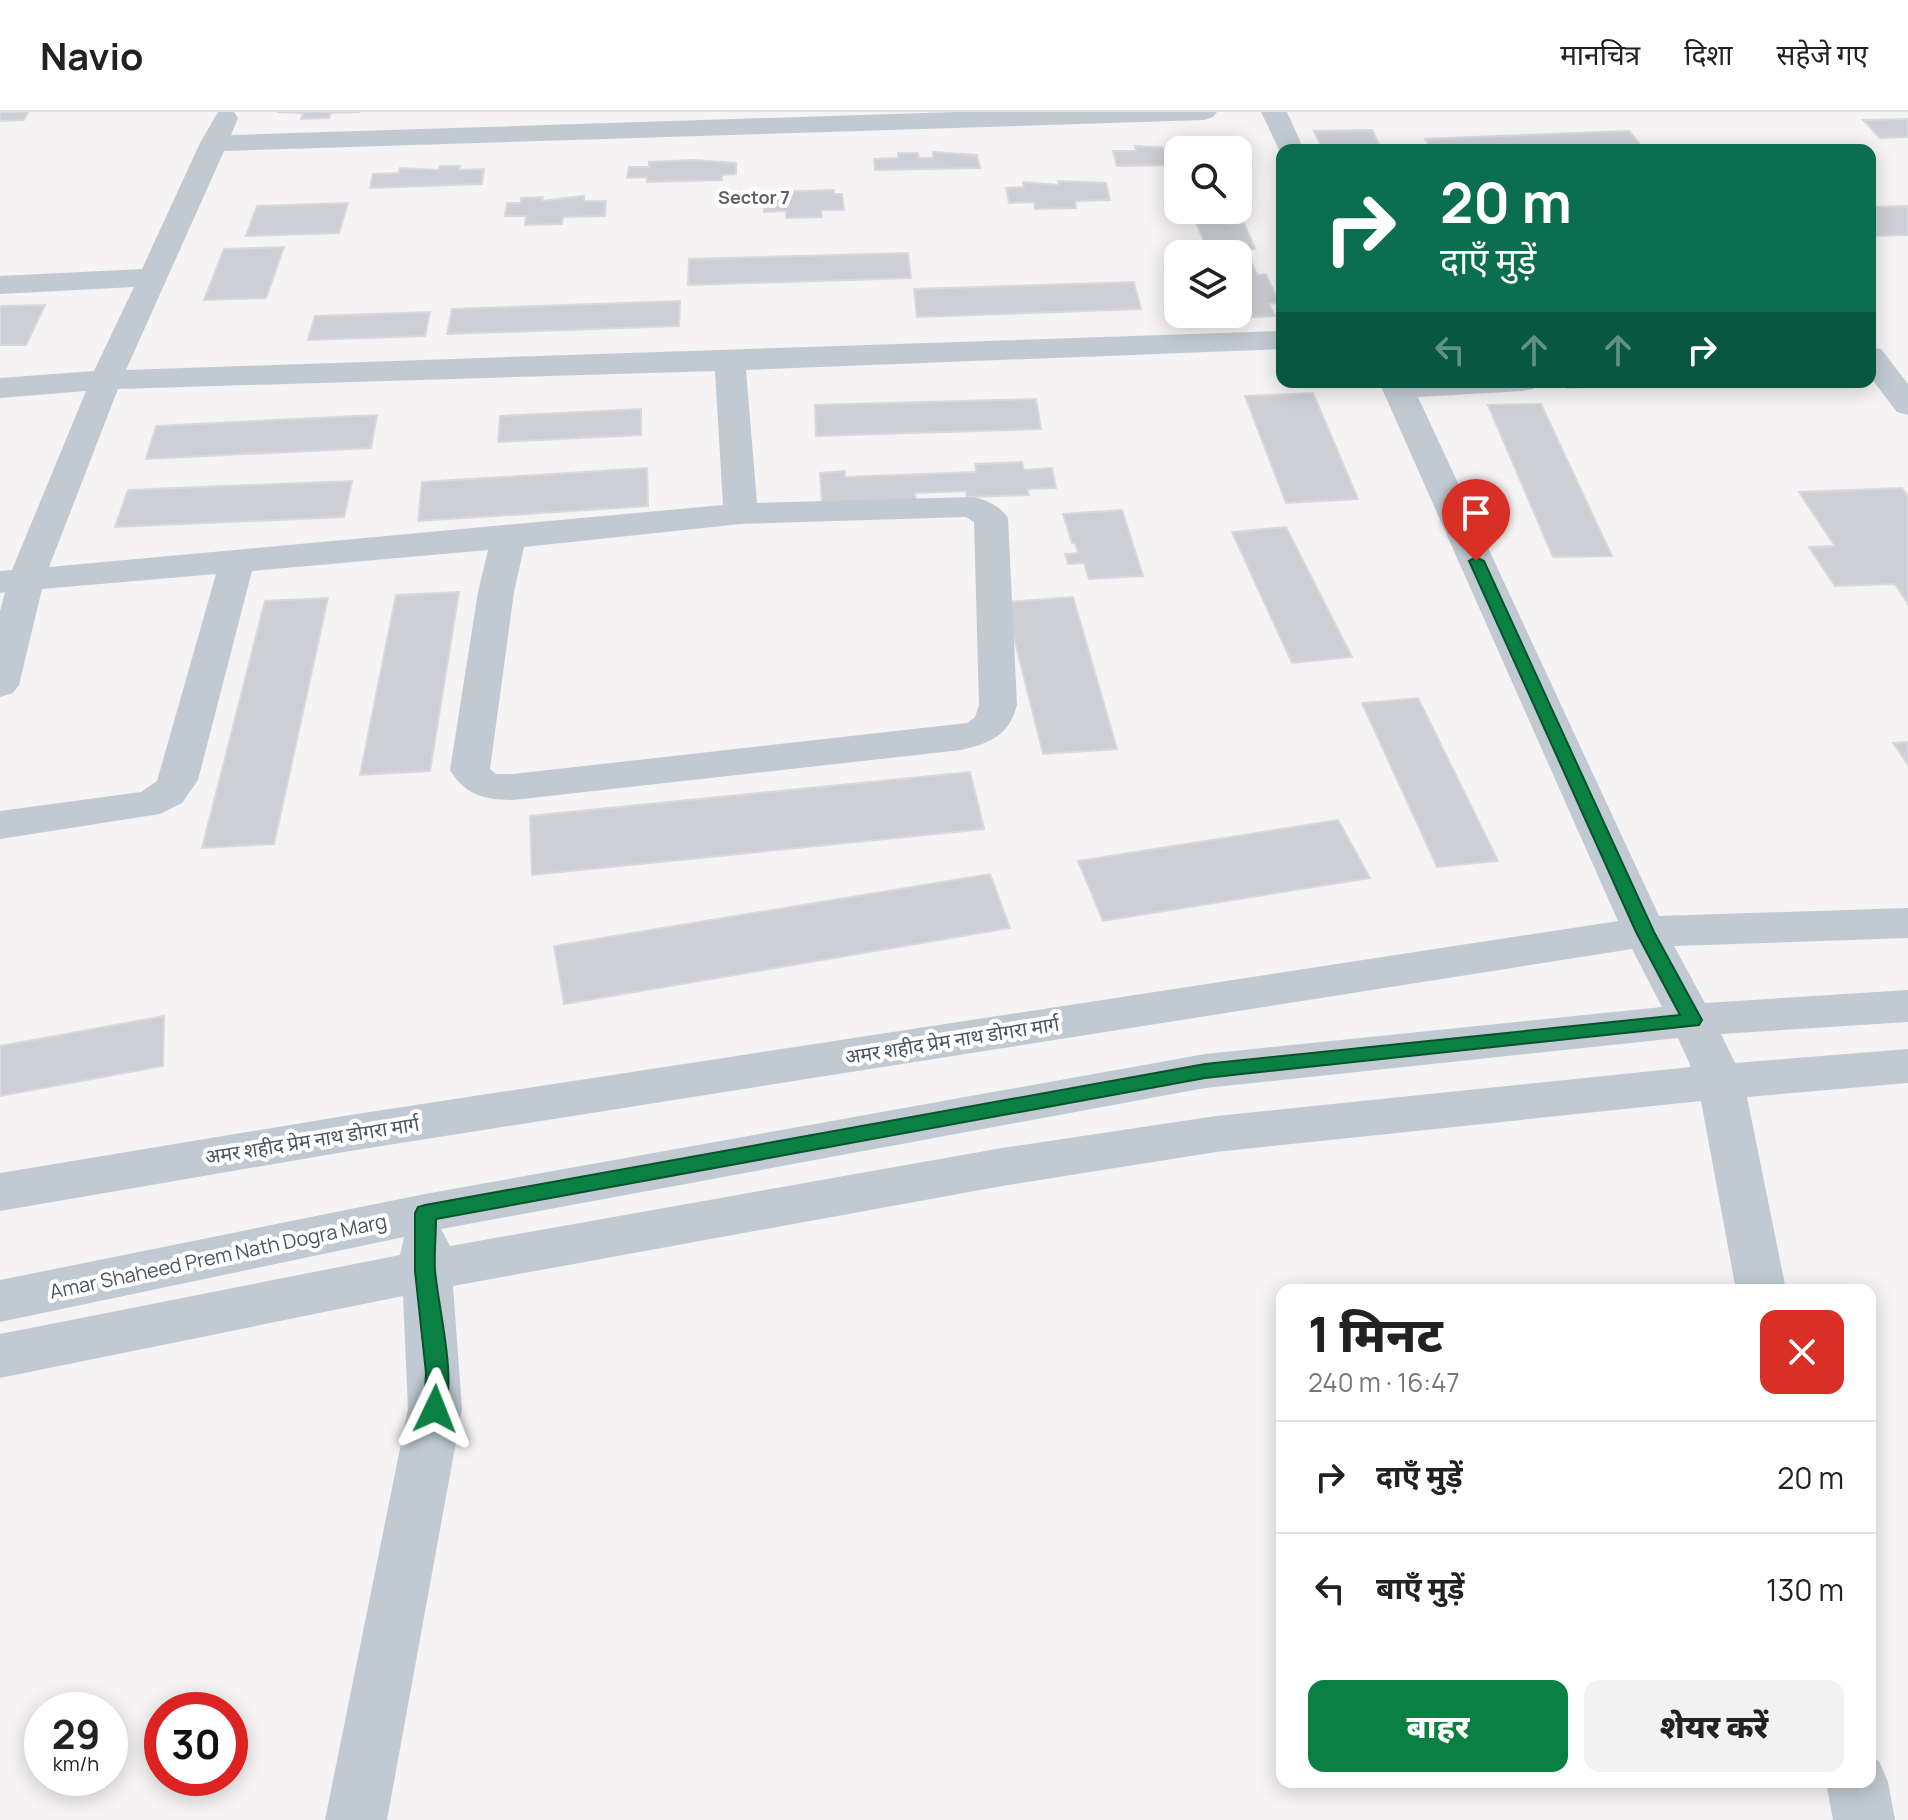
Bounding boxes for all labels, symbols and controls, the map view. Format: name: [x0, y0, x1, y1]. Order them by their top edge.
text: Navio: [40, 29, 144, 81]
text: मानचित्र: [1560, 35, 1640, 73]
text: दिशा: [1684, 35, 1733, 73]
text: सहेजे गए: [1777, 35, 1868, 73]
map controls: [1164, 136, 1252, 328]
button: search: [1164, 136, 1252, 224]
text: 20 m: [1440, 163, 1572, 240]
icon: right: [1308, 176, 1412, 280]
district label: Sector 7: [718, 185, 790, 209]
text: दाएँ मुड़ें: [1440, 236, 1536, 285]
button: layers: [1164, 240, 1252, 328]
icon: left: [1428, 328, 1472, 372]
icon: ahead: [1512, 328, 1556, 372]
icon: ahead: [1596, 328, 1640, 372]
icon: right: [1680, 328, 1724, 372]
pin: [1442, 479, 1510, 561]
icon: arrive: [1454, 491, 1498, 535]
street label: अमर शहीद प्रेम नाथ डोगरा मार्ग: [843, 1010, 1062, 1070]
street label: अमर शहीद प्रेम नाथ डोगरा मार्ग: [203, 1110, 422, 1170]
street label: Amar Shaheed Prem Nath Dogra Marg: [47, 1207, 389, 1305]
text: 1 मिनट: [1308, 1301, 1443, 1366]
button: close: [1760, 1310, 1844, 1394]
text: 240 m · 16:47: [1308, 1364, 1459, 1400]
position arrow: [393, 1367, 477, 1451]
icon: right: [1308, 1455, 1352, 1499]
text: दाएँ मुड़ें: [1376, 1455, 1463, 1496]
text: 20 m: [1777, 1457, 1844, 1498]
icon: left: [1308, 1567, 1352, 1611]
text: बाएँ मुड़ें: [1376, 1567, 1464, 1608]
text: 130 m: [1766, 1569, 1844, 1610]
button: बाहर: [1308, 1680, 1568, 1772]
button: शेयर करें: [1584, 1680, 1844, 1772]
speed limit sign: 30: [144, 1692, 248, 1796]
text: 29: [52, 1706, 100, 1761]
text: km/h: [53, 1750, 99, 1777]

